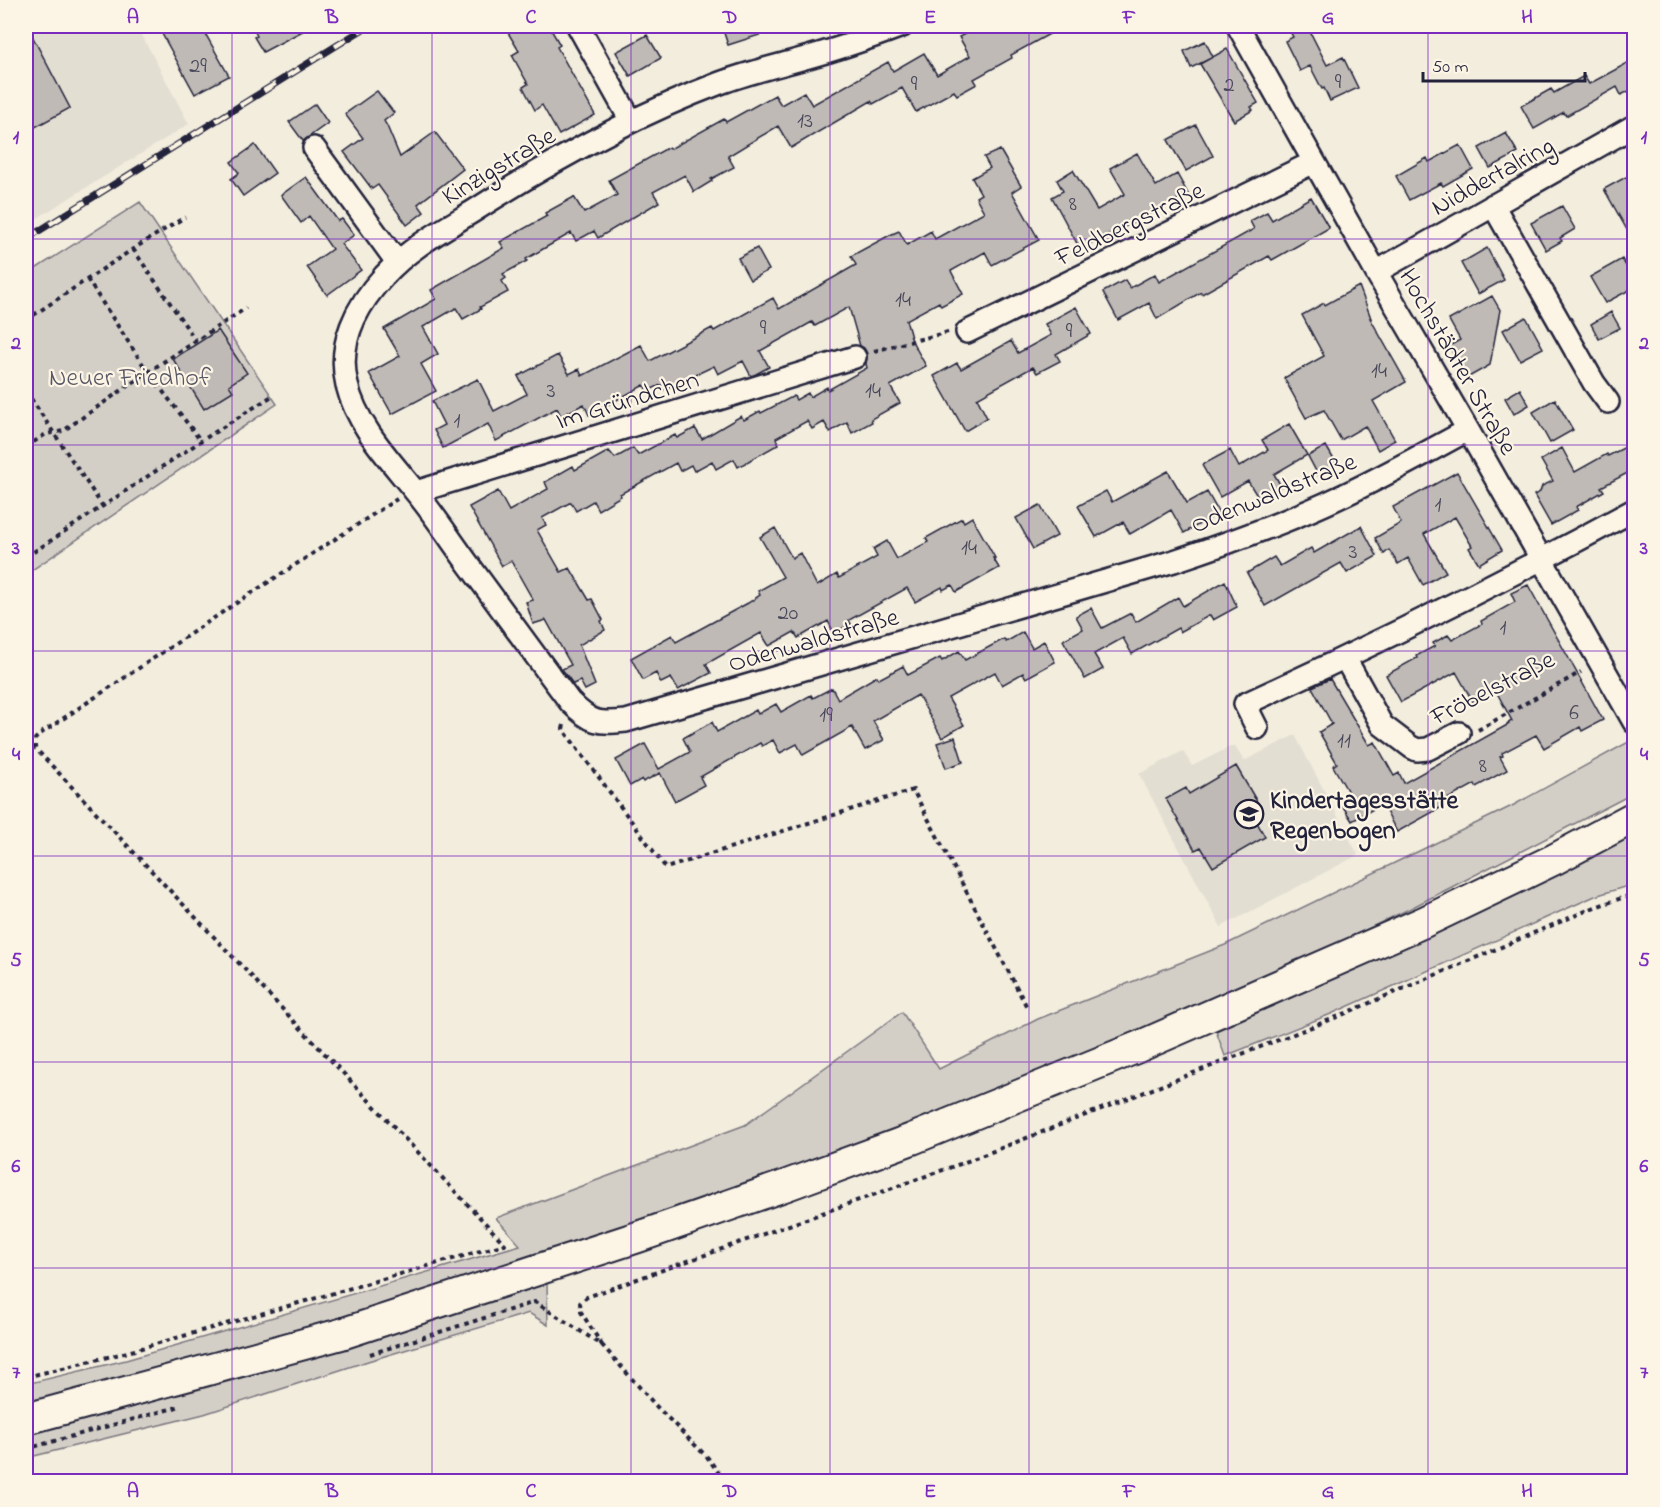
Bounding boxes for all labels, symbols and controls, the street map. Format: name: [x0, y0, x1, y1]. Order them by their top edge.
text: A: [127, 4, 139, 33]
text: B: [324, 4, 339, 33]
text: C: [526, 4, 537, 33]
text: D: [722, 4, 737, 33]
text: E: [924, 4, 936, 33]
text: F: [1122, 4, 1136, 33]
text: G: [1322, 4, 1335, 33]
text: H: [1521, 4, 1533, 33]
scale bar: [1423, 45, 1585, 83]
house number: 29: [189, 51, 207, 83]
text: 50 m: [1432, 55, 1469, 81]
house number: 9: [1335, 67, 1342, 99]
house number: 9: [911, 69, 918, 101]
house number: 2: [1224, 70, 1235, 102]
house number: 13: [797, 106, 813, 138]
street label: Kinzigstraße: [435, 118, 564, 216]
text: 1: [13, 124, 20, 153]
text: 1: [1641, 124, 1648, 153]
street label: Niddertalring: [1425, 128, 1562, 227]
street label: Feldbergstraße: [1048, 173, 1212, 279]
house number: 8: [1069, 189, 1077, 221]
street label: Hochstädter Straße: [1387, 262, 1526, 463]
house number: 14: [895, 285, 911, 317]
house number: 9: [760, 313, 767, 345]
house number: 9: [1066, 316, 1073, 348]
text: 2: [10, 330, 21, 359]
text: 2: [1638, 330, 1649, 359]
house number: 14: [1371, 356, 1387, 388]
park label: Neuer Friedhof: [49, 360, 212, 398]
street label: Im Gründchen: [552, 362, 704, 442]
house number: 3: [546, 376, 556, 408]
house number: 14: [865, 376, 881, 408]
house number: 1: [454, 406, 461, 438]
street label: Odenwaldstraße: [1186, 444, 1363, 545]
house number: 1: [1435, 490, 1442, 522]
house number: 14: [961, 533, 977, 565]
text: 3: [11, 535, 20, 564]
text: 3: [1639, 535, 1648, 564]
house number: 3: [1348, 537, 1358, 569]
house number: 20: [778, 598, 798, 630]
street label: Odenwaldstraße: [724, 599, 904, 684]
house number: 1: [1500, 613, 1507, 645]
street label: Fröbelstraße: [1424, 642, 1562, 738]
house number: 6: [1569, 698, 1579, 730]
house number: 19: [819, 700, 833, 732]
house number: 11: [1337, 726, 1351, 758]
text: 4: [12, 741, 21, 770]
text: 4: [1640, 741, 1649, 770]
house number: 8: [1479, 751, 1487, 783]
place label: Kindertagesstätte Regenbogen: [1270, 783, 1459, 852]
school or university icon: Kindertagesstätte Regenbogen: [1233, 798, 1265, 830]
text: 5: [10, 947, 22, 976]
text: 5: [1638, 947, 1650, 976]
text: 6: [12, 1153, 21, 1182]
text: 6: [1640, 1153, 1649, 1182]
text: 7: [12, 1359, 21, 1388]
text: 7: [1640, 1359, 1649, 1388]
text: A: [127, 1478, 139, 1507]
text: B: [324, 1478, 339, 1507]
text: C: [526, 1478, 537, 1507]
text: D: [722, 1478, 737, 1507]
text: E: [924, 1478, 936, 1507]
text: F: [1122, 1478, 1136, 1507]
text: G: [1322, 1478, 1335, 1507]
text: H: [1521, 1478, 1533, 1507]

